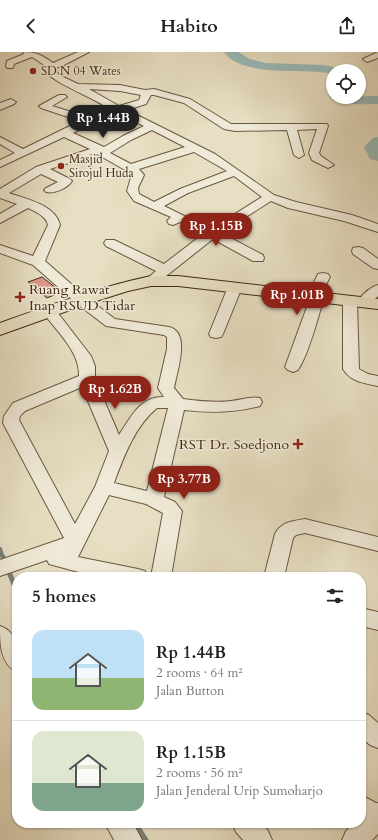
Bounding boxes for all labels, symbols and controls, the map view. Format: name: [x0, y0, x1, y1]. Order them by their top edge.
text: Habito: [160, 14, 218, 39]
icon: back: [20, 15, 42, 37]
icon: share: [336, 15, 358, 37]
place label: SD N 04 Wates: [41, 63, 121, 79]
map controls: [326, 64, 366, 104]
button: locate: [326, 64, 366, 104]
marker: SD N 04 Wates: [28, 66, 38, 76]
pin: Rp 1.44B: [62, 105, 144, 139]
text: Rp 1.44B: [76, 109, 130, 127]
place label: Masjid Sirojul Huda: [69, 151, 134, 181]
marker: Masjid Sirojul Huda: [56, 161, 66, 171]
pin: Rp 1.15B: [175, 213, 257, 247]
text: Rp 1.15B: [189, 217, 243, 235]
place label: Ruang Rawat Inap RSUD Tidar: [29, 280, 136, 315]
pin: Rp 1.01B: [256, 282, 338, 316]
text: Rp 1.01B: [270, 286, 324, 304]
marker: Ruang Rawat Inap RSUD Tidar: [14, 291, 26, 303]
pin: Rp 1.62B: [74, 376, 156, 410]
text: Rp 1.62B: [88, 380, 142, 398]
place label: RST Dr. Soedjono: [179, 435, 289, 454]
marker: RST Dr. Soedjono: [292, 438, 304, 450]
pin: Rp 3.77B: [143, 466, 225, 500]
text: Rp 3.77B: [157, 470, 211, 488]
text: 5 homes: [32, 585, 96, 608]
icon: filters: [324, 585, 346, 607]
text: Rp 1.44B: [156, 641, 226, 664]
icon: home: [64, 646, 112, 694]
text: 2 rooms · 64 m²: [156, 664, 243, 682]
text: Jalan Button: [156, 682, 224, 700]
text: Rp 1.15B: [156, 741, 226, 764]
icon: home: [64, 747, 112, 795]
text: 2 rooms · 56 m²: [156, 764, 243, 782]
text: Jalan Jenderal Urip Sumoharjo: [156, 782, 323, 800]

